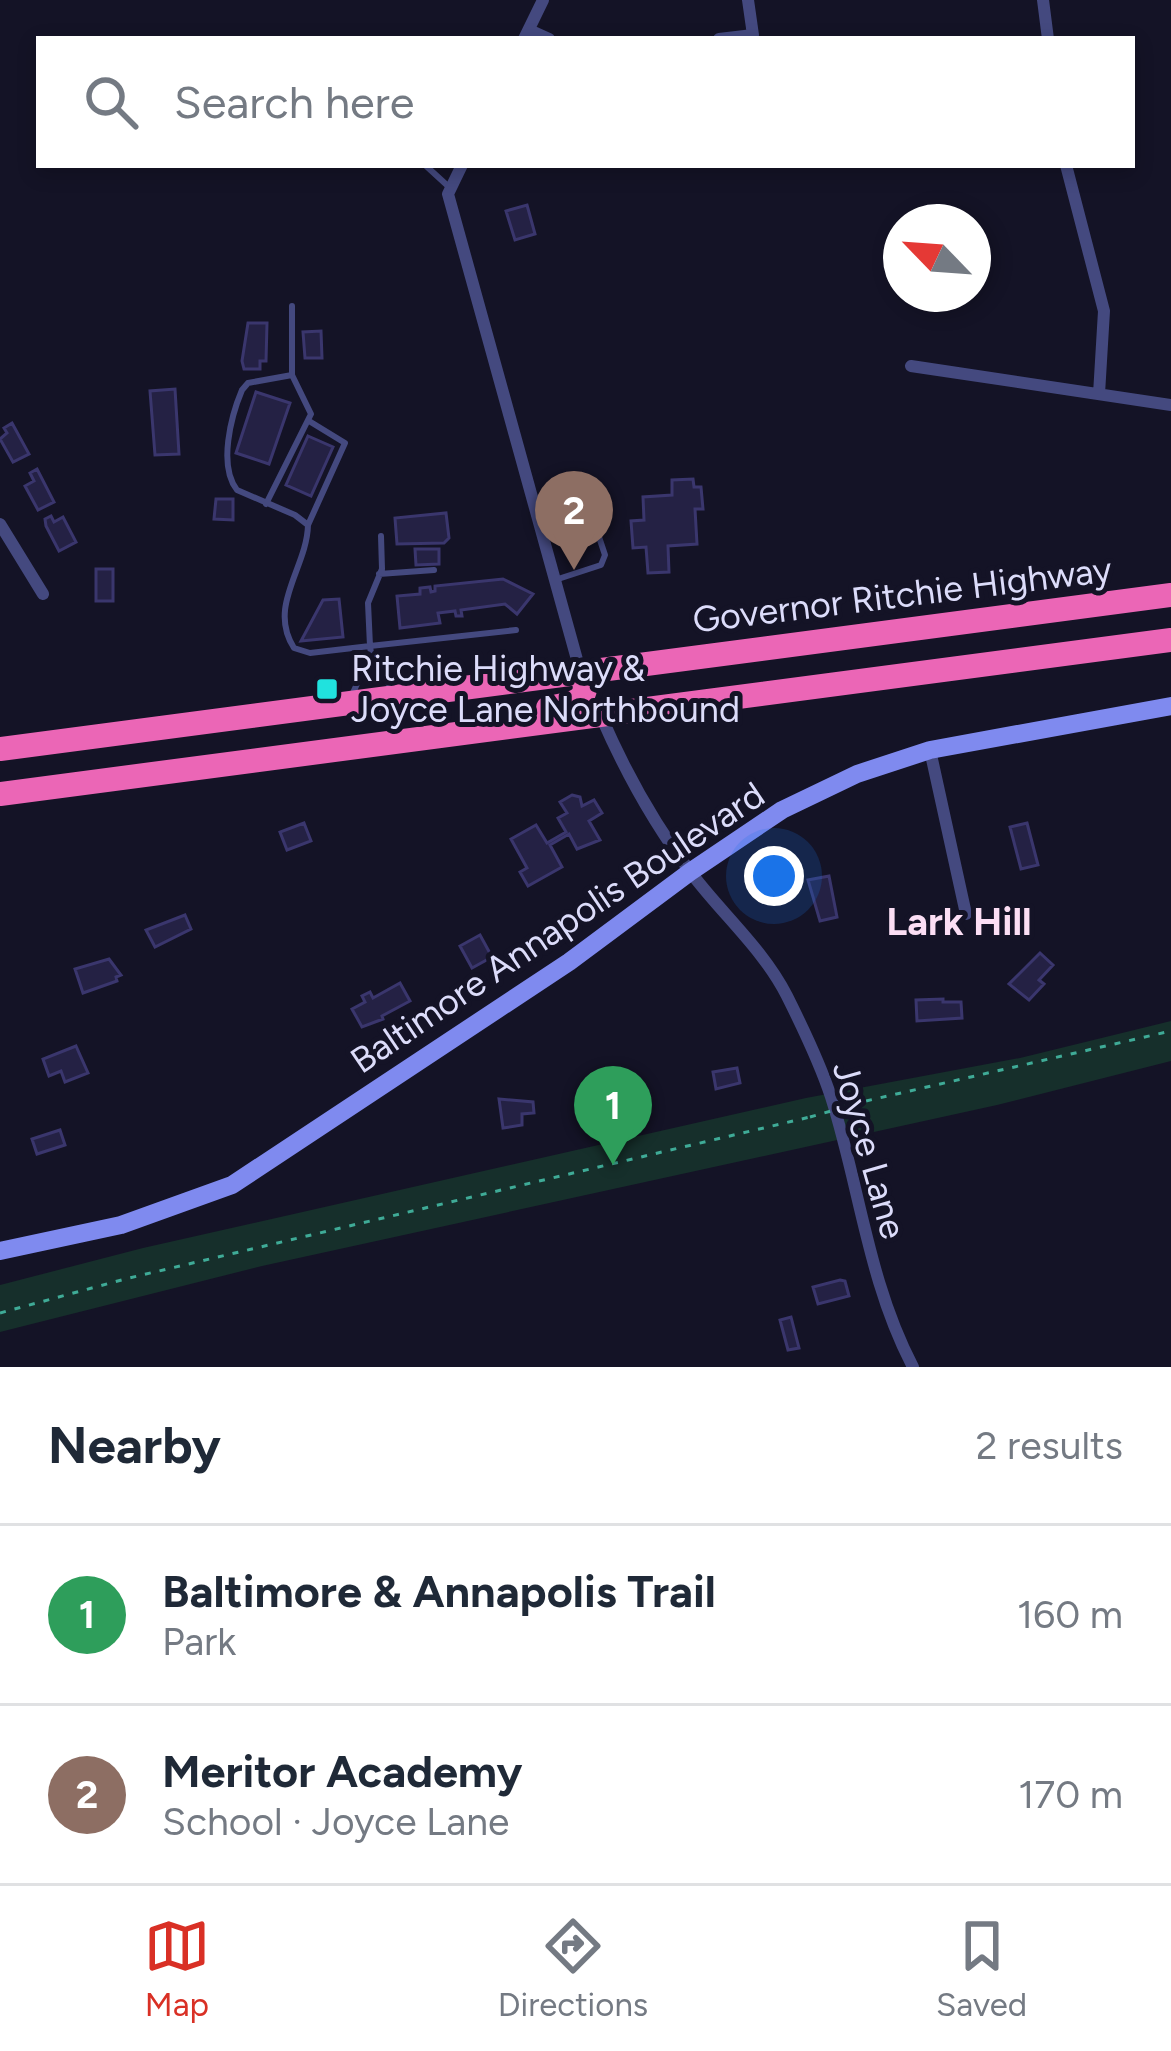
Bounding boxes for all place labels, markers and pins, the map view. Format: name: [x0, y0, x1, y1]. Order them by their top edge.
pin: 2: [535, 471, 613, 570]
place label: Ritchie Highway & Joyce Lane Northbound: [351, 647, 740, 731]
marker: Ritchie Highway & Joyce Lane Northbound: [314, 676, 340, 702]
pin: 1: [574, 1066, 652, 1165]

